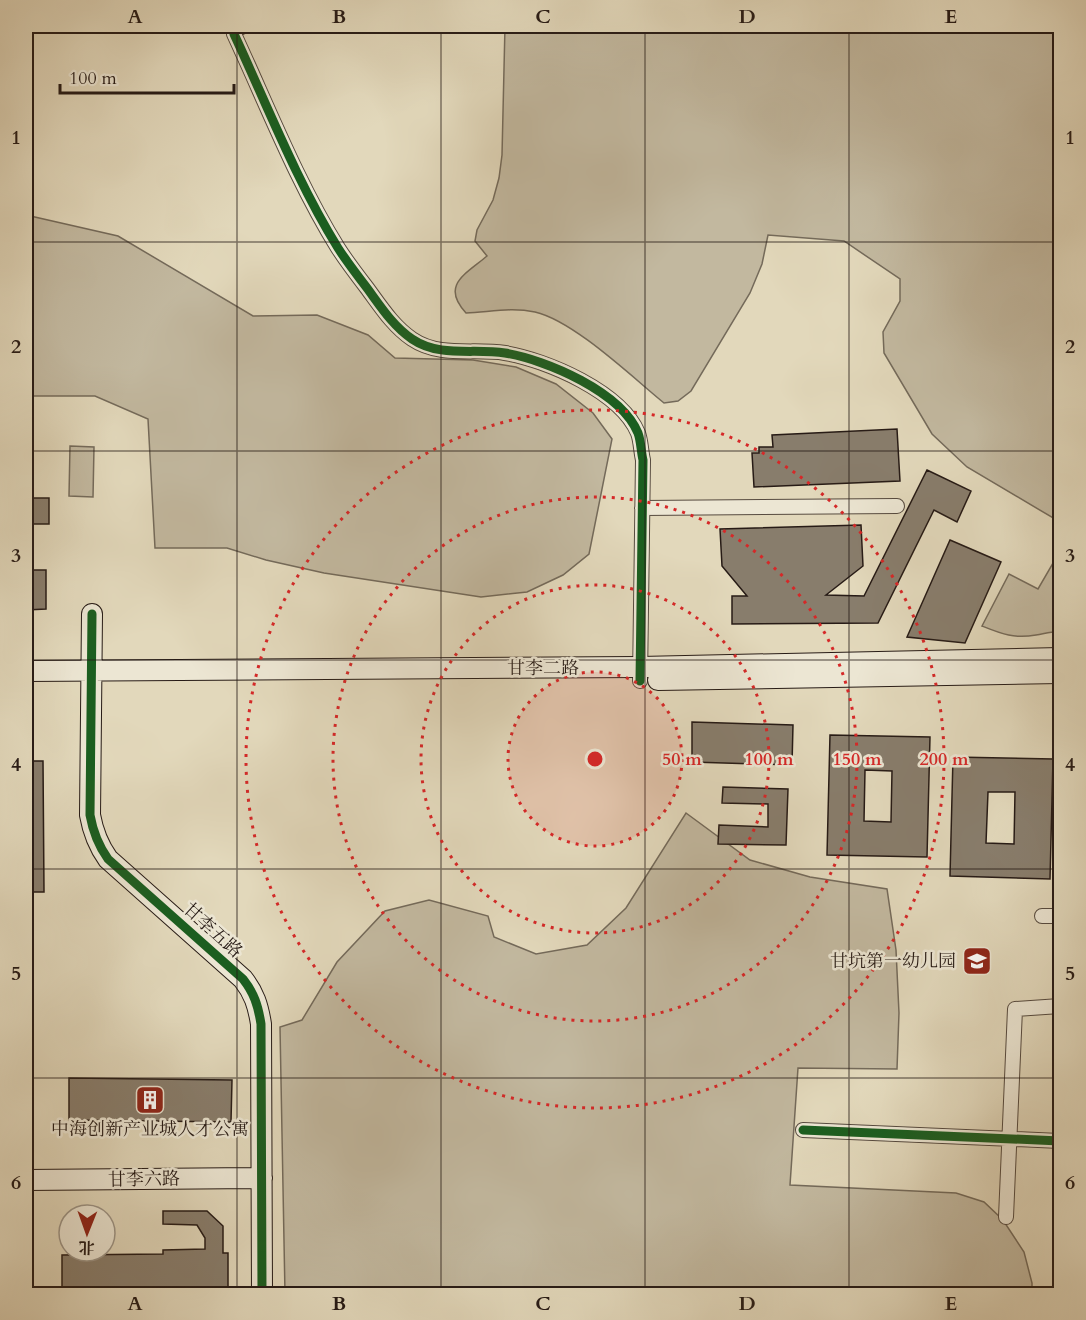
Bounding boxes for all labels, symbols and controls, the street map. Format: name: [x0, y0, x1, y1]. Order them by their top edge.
text: A: [127, 3, 143, 30]
text: B: [332, 3, 346, 30]
text: C: [535, 3, 551, 30]
text: D: [738, 3, 756, 30]
text: E: [945, 3, 957, 30]
scale bar: [60, 57, 234, 95]
text: 100 m: [69, 66, 117, 91]
text: 1: [11, 124, 21, 151]
text: 1: [1065, 124, 1075, 151]
text: 2: [11, 333, 21, 360]
text: 2: [1065, 333, 1075, 360]
text: 3: [11, 542, 21, 569]
text: 3: [1065, 542, 1075, 569]
street label: 甘李二路: [507, 656, 579, 681]
text: 50 m: [662, 747, 702, 772]
text: 100 m: [744, 747, 794, 772]
text: 150 m: [832, 747, 882, 772]
text: 200 m: [919, 747, 969, 772]
centre of rings: [585, 749, 605, 769]
text: 4: [11, 751, 21, 778]
text: 4: [1065, 751, 1075, 778]
street label: 甘李五路: [178, 897, 248, 964]
school or university icon: 甘坑第一幼儿园: [961, 945, 993, 977]
place label: 甘坑第一幼儿园: [830, 949, 956, 974]
text: 5: [11, 960, 21, 987]
text: 5: [1065, 960, 1075, 987]
building icon: 中海创新产业城人才公寓: [134, 1084, 166, 1116]
place label: 中海创新产业城人才公寓: [51, 1117, 249, 1142]
street label: 甘李六路: [108, 1166, 180, 1193]
text: 6: [11, 1169, 21, 1196]
text: 6: [1065, 1169, 1075, 1196]
north arrow: [57, 1203, 117, 1263]
text: 北: [79, 1236, 95, 1258]
text: A: [127, 1290, 143, 1317]
text: B: [332, 1290, 346, 1317]
text: C: [535, 1290, 551, 1317]
text: D: [738, 1290, 756, 1317]
text: E: [945, 1290, 957, 1317]

